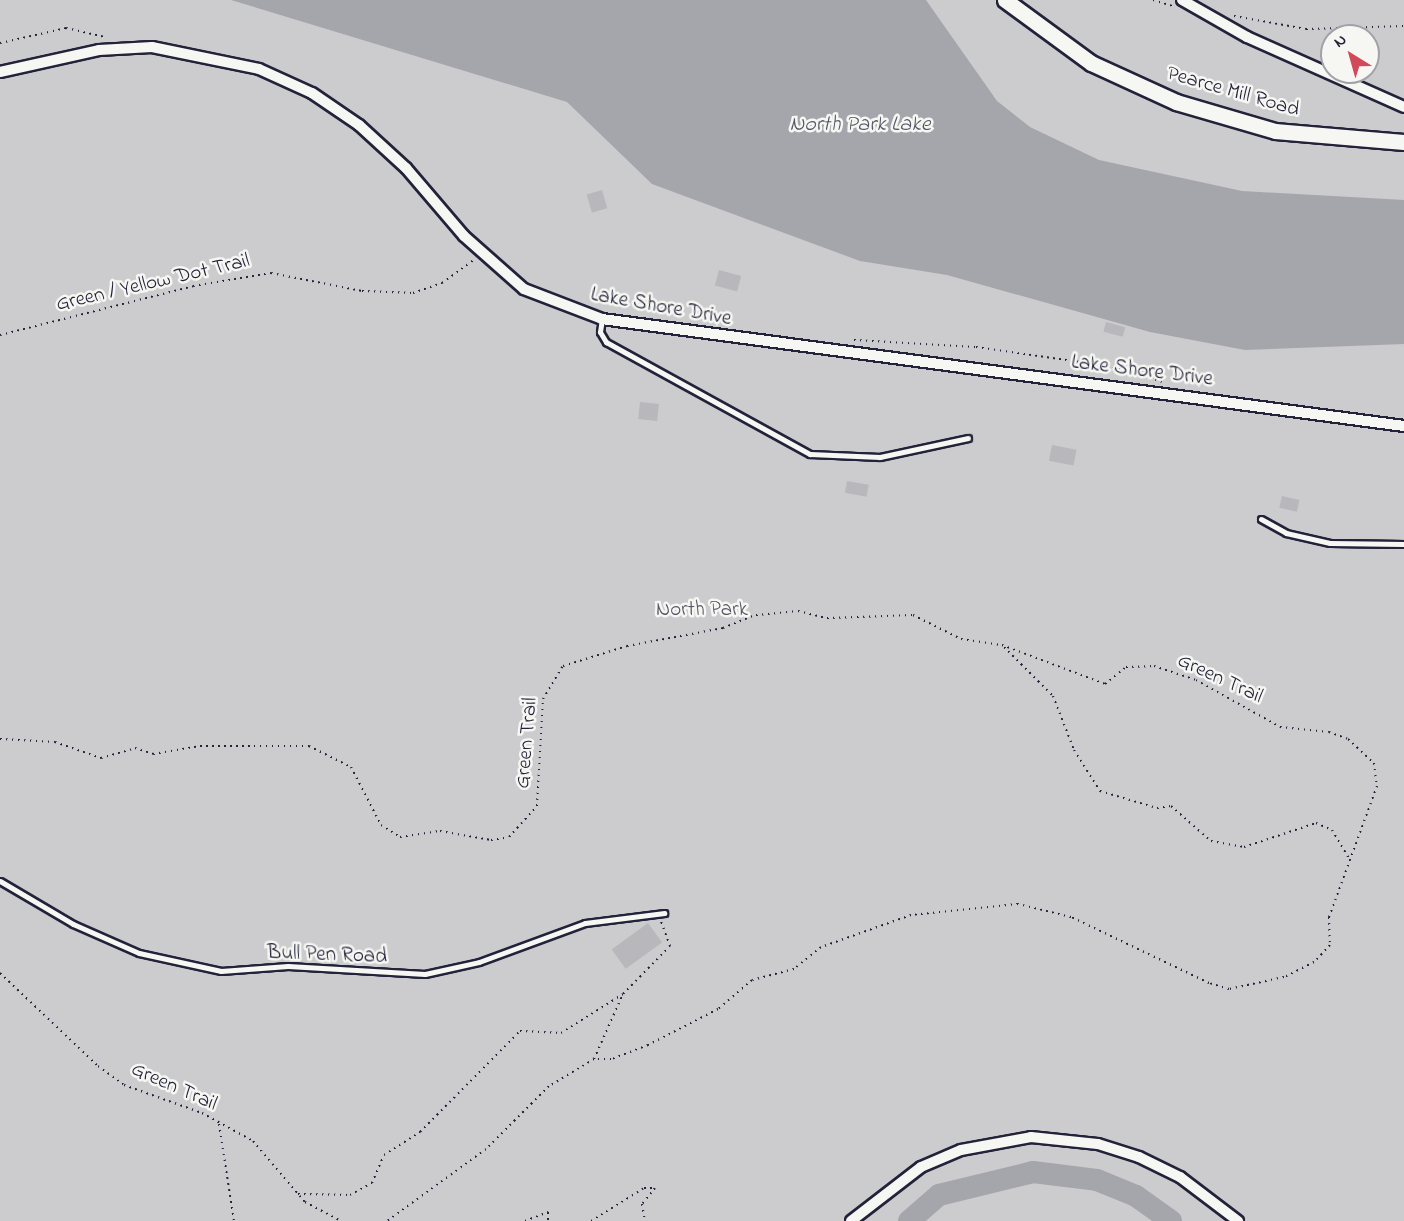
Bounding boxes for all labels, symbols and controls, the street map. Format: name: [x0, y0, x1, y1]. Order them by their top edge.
north arrow: [1320, 24, 1380, 84]
text: N: [1329, 28, 1352, 54]
street label: Pearce Mill Road: [1164, 61, 1302, 123]
water label: North Park Lake: [789, 113, 931, 139]
street label: Green / Yellow Dot Trail: [54, 248, 252, 318]
street label: Lake Shore Drive: [589, 282, 733, 332]
street label: Lake Shore Drive: [1070, 350, 1214, 392]
park label: North Park: [656, 597, 748, 623]
street label: Green Trail: [1173, 648, 1267, 710]
street label: Green Trail: [510, 696, 544, 790]
street label: Bull Pen Road: [267, 940, 387, 970]
street label: Green Trail: [127, 1057, 221, 1117]

